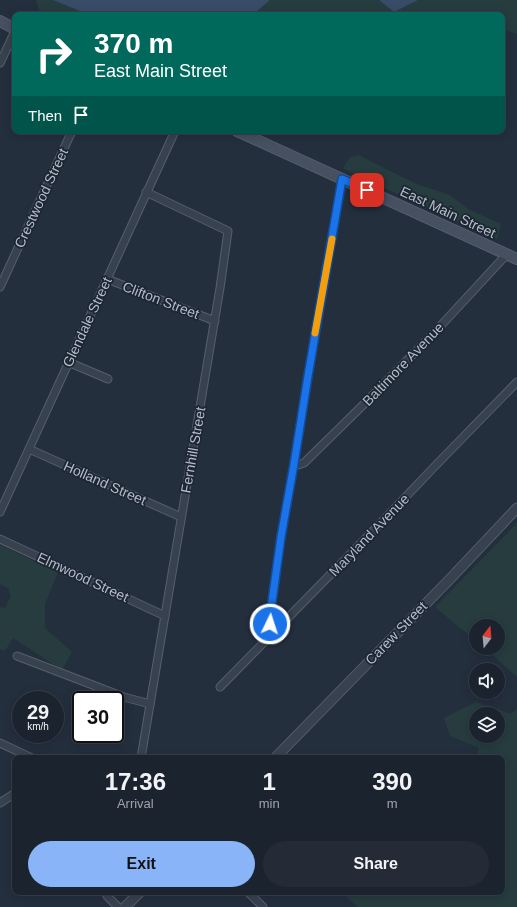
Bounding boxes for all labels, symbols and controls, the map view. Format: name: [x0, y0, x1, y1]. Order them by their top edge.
icon: right: [28, 28, 80, 80]
text: 370 m: [94, 28, 173, 59]
text: East Main Street: [94, 61, 227, 81]
icon: arrive: [70, 104, 92, 126]
text: Then: [28, 107, 62, 124]
street label: Crestwood Street: [11, 146, 71, 250]
pin: [350, 173, 384, 207]
icon: arrive: [356, 179, 378, 201]
street label: East Main Street: [398, 183, 498, 241]
street label: Glendale Street: [59, 274, 115, 369]
street label: Clifton Street: [120, 278, 202, 322]
street label: Baltimore Avenue: [359, 319, 447, 409]
street label: Fernhill Street: [178, 406, 208, 494]
street label: Holland Street: [61, 458, 149, 508]
street label: Maryland Avenue: [326, 490, 412, 579]
street label: Elmwood Street: [35, 549, 131, 605]
street label: Carew Street: [362, 598, 430, 668]
position arrow: [249, 603, 291, 645]
north arrow: [469, 619, 505, 655]
map controls: [469, 619, 505, 743]
button: sound: [469, 663, 505, 699]
speed limit sign: 30: [72, 691, 124, 743]
text: 29: [27, 701, 49, 723]
button: layers: [469, 707, 505, 743]
text: km/h: [27, 721, 49, 732]
text: 17:36: [105, 768, 166, 795]
text: 1: [262, 768, 276, 795]
text: 390: [372, 768, 412, 795]
text: Arrival: [117, 796, 154, 811]
text: min: [259, 796, 280, 811]
text: m: [387, 796, 398, 811]
button: Exit: [28, 841, 255, 887]
button: Share: [263, 841, 489, 887]

